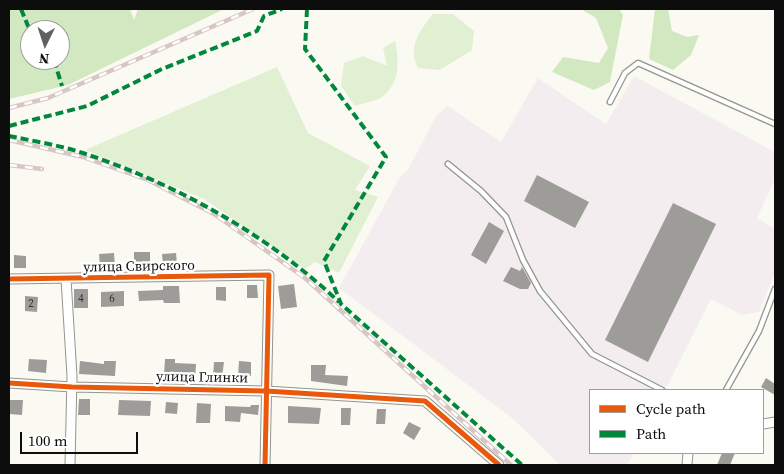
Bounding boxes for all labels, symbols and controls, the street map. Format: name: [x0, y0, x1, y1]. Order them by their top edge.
north arrow: [20, 20, 70, 70]
text: N: [38, 49, 50, 69]
street label: улица Свирского: [83, 258, 195, 276]
house number: 4: [78, 292, 84, 306]
house number: 6: [109, 292, 115, 306]
house number: 2: [28, 297, 34, 311]
street label: улица Глинки: [156, 369, 248, 387]
legend: [589, 389, 764, 454]
text: Cycle path: [636, 398, 706, 419]
scale bar: [22, 422, 140, 454]
text: Path: [636, 423, 666, 444]
text: 100 m: [28, 430, 68, 451]

